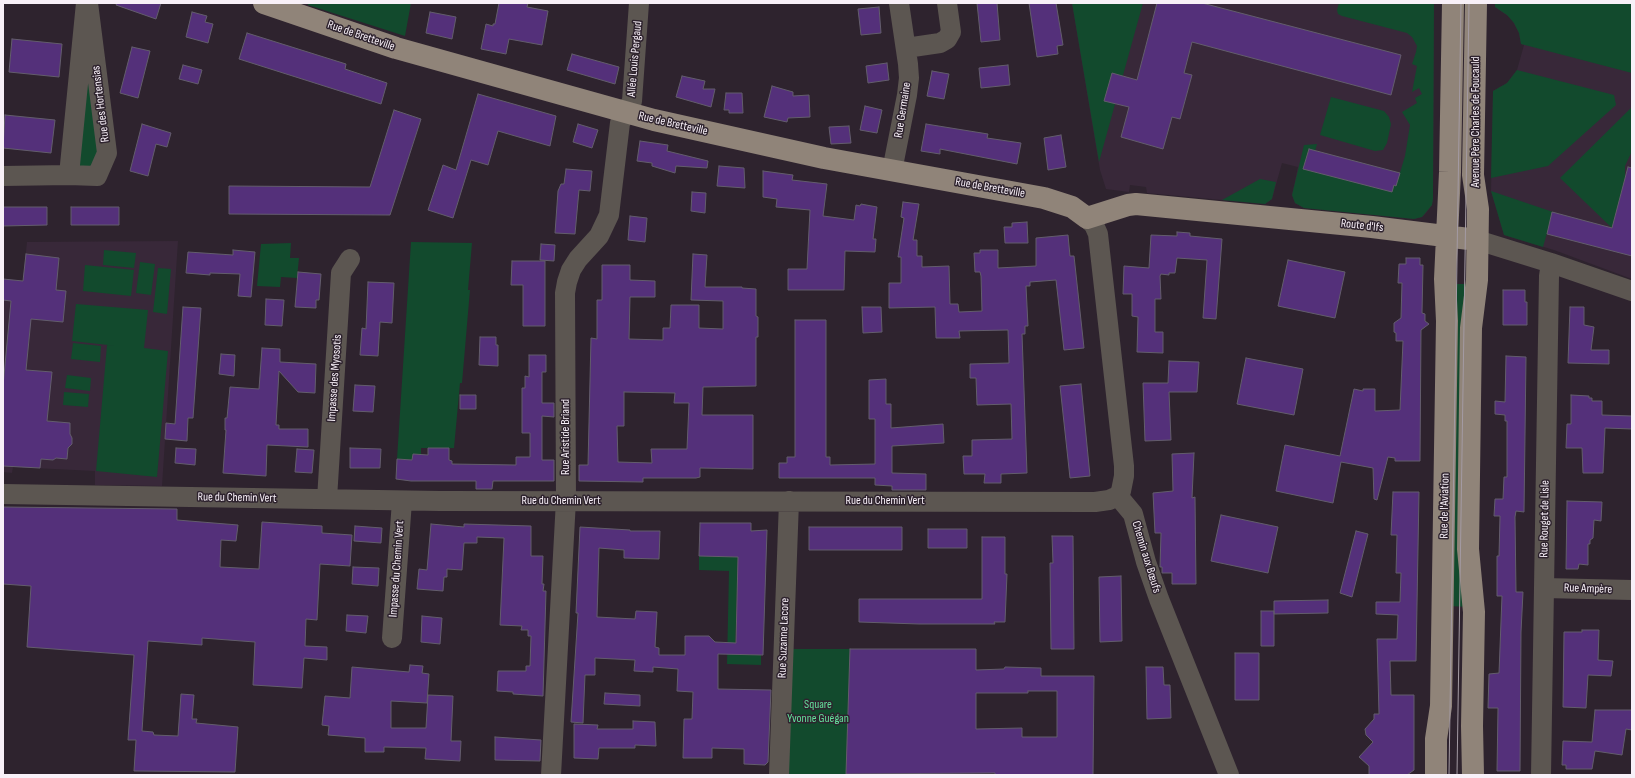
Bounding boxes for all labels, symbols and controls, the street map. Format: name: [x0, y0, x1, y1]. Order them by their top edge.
street label: Rue de Bretteville: [325, 18, 397, 54]
street label: Allée Louis Pergaud: [625, 20, 645, 98]
street label: Avenue Père Charles de Foucauld: [1469, 56, 1483, 188]
street label: Rue des Hortensias: [89, 65, 113, 143]
street label: Rue Germaine: [892, 81, 914, 139]
street label: Rue de Bretteville: [637, 109, 709, 139]
street label: Rue de Bretteville: [954, 175, 1026, 201]
street label: Route d'Ifs: [1340, 217, 1384, 235]
street label: Impasse des Myosotis: [325, 334, 345, 422]
street label: Rue Aristide Briand: [559, 399, 573, 475]
street label: Rue de l'Aviation: [1437, 473, 1453, 539]
street label: Rue Rouget de Lisle: [1537, 480, 1553, 558]
street label: Rue du Chemin Vert: [197, 490, 277, 506]
street label: Rue du Chemin Vert: [521, 494, 601, 508]
street label: Rue du Chemin Vert: [845, 494, 925, 508]
street label: Chemin aux Bœufs: [1128, 519, 1164, 595]
street label: Impasse du Chemin Vert: [386, 520, 408, 618]
street label: Rue Ampère: [1564, 581, 1612, 597]
street label: Rue Suzanne Lacore: [775, 598, 793, 678]
park label: Square Yvonne Guégan: [787, 698, 849, 726]

